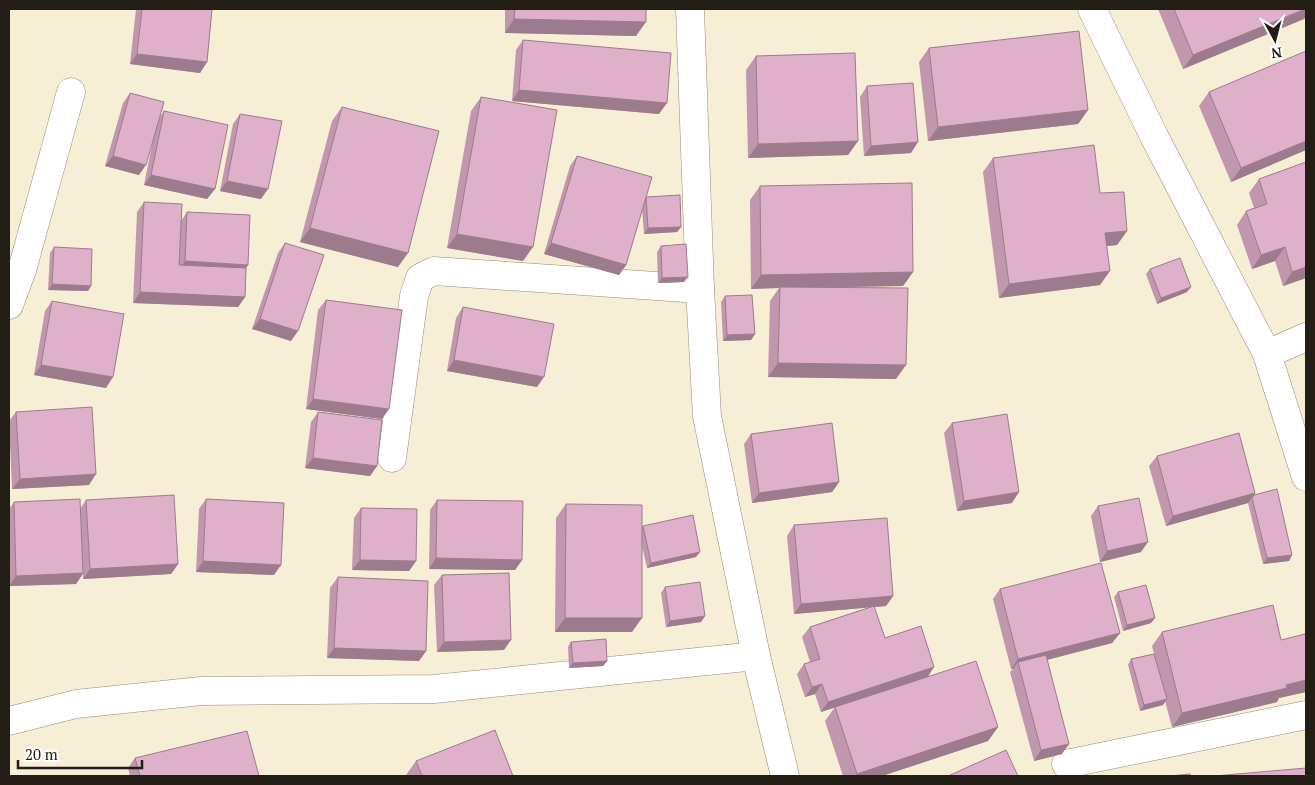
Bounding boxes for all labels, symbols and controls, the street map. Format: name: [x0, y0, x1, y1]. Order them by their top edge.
north arrow: [1250, 15, 1300, 65]
text: N: [1270, 43, 1283, 64]
scale bar: [18, 738, 141, 770]
text: 20 m: [25, 744, 58, 764]

